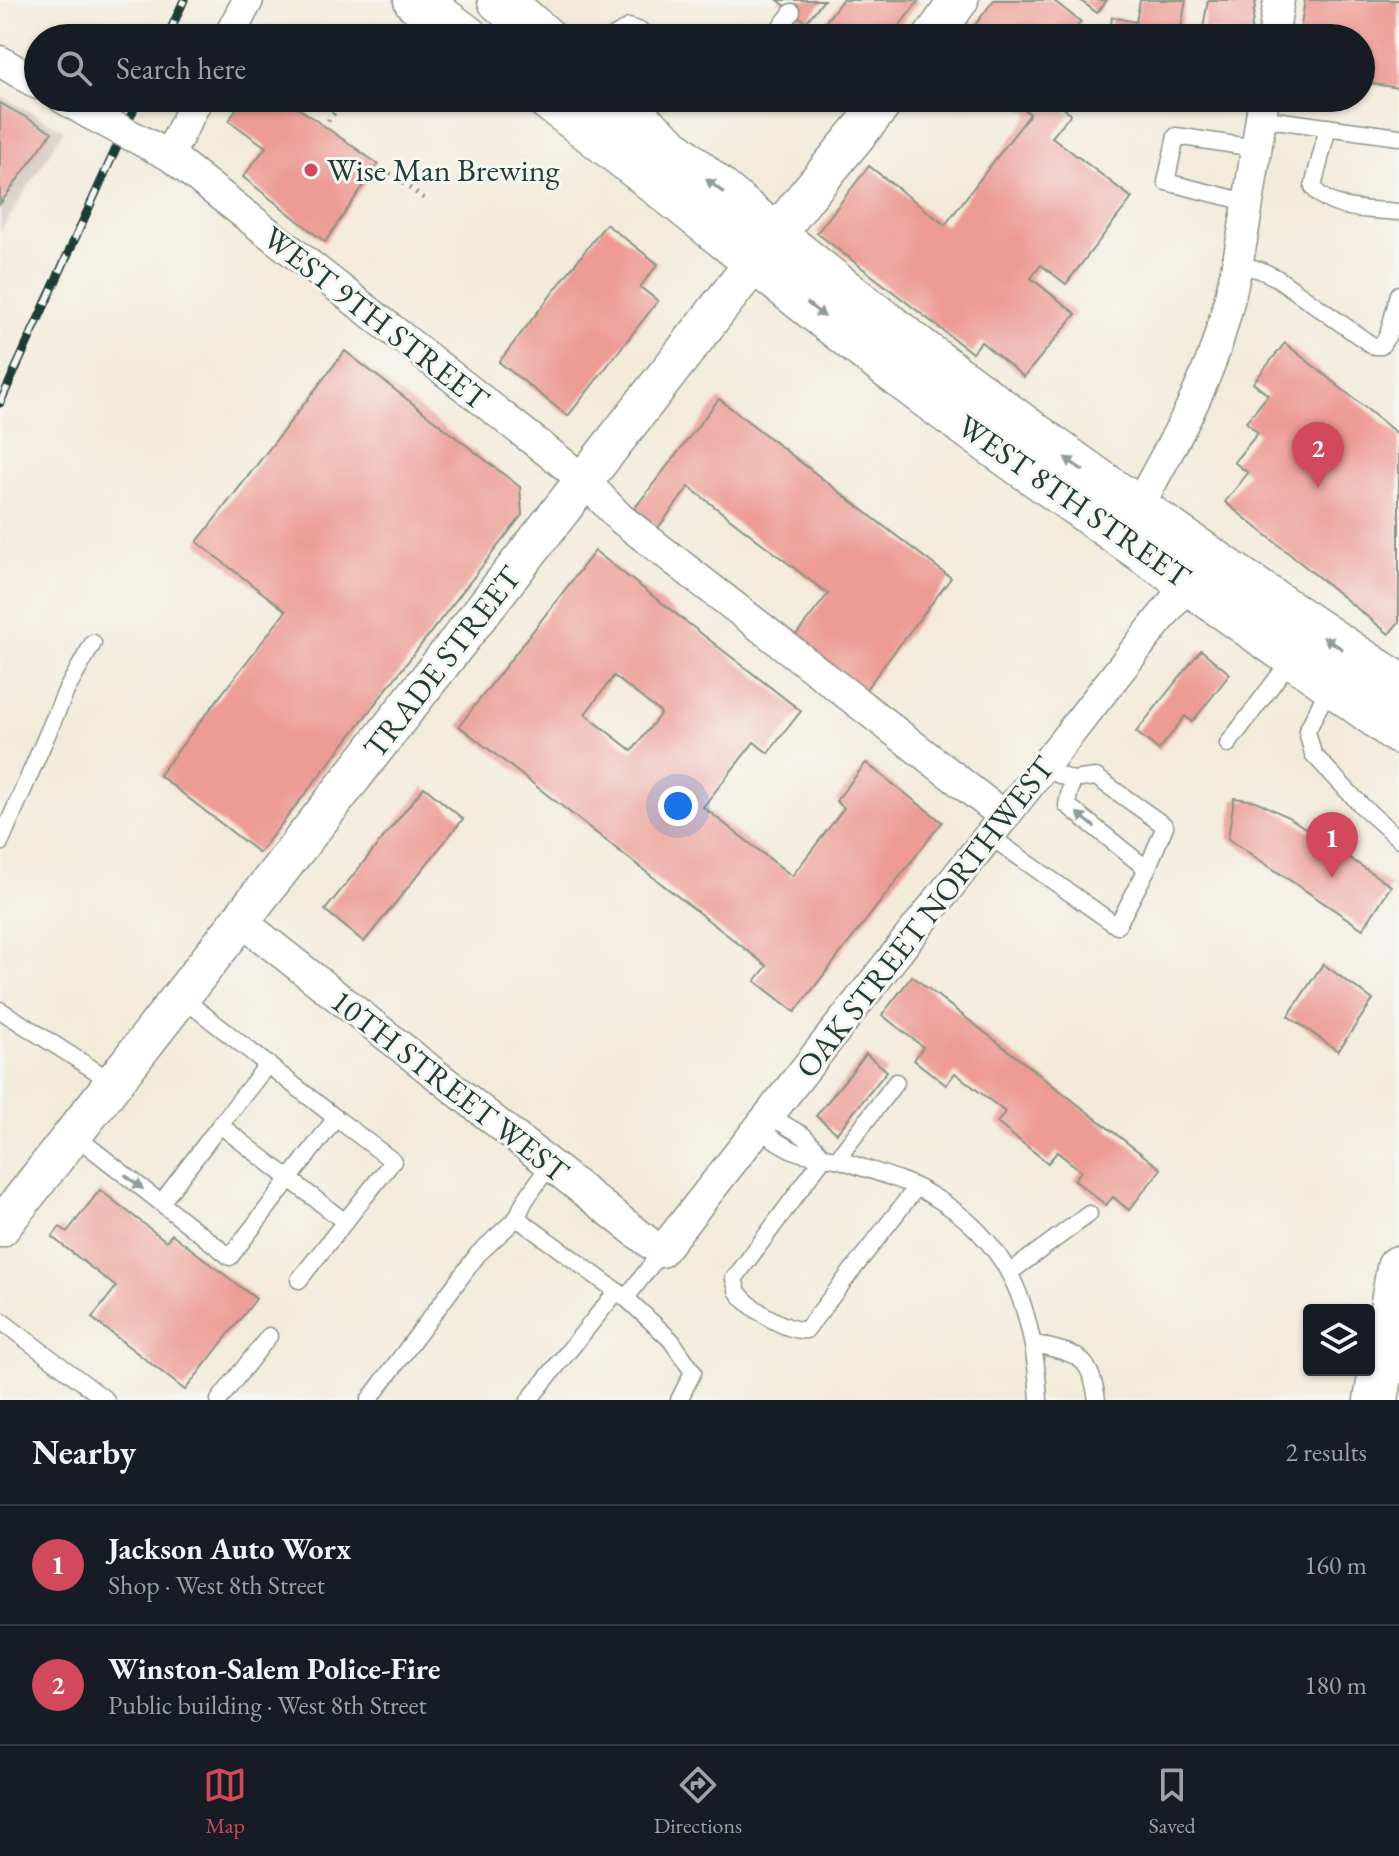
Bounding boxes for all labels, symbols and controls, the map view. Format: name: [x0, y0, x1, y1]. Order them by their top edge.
search box: [24, 24, 1375, 112]
icon: search: [52, 46, 96, 90]
text: Search here: [116, 49, 246, 88]
place label: Wise Man Brewing: [327, 149, 561, 191]
marker: Wise Man Brewing: [302, 161, 320, 179]
one-way arrow: [705, 179, 725, 195]
street label: WEST 9TH STREET: [254, 217, 498, 420]
one-way arrow: [806, 301, 826, 318]
street label: WEST 8TH STREET: [949, 405, 1199, 598]
pin: 2: [1292, 422, 1344, 488]
one-way arrow: [1063, 457, 1084, 472]
street label: TRADE STREET: [354, 557, 531, 767]
one-way arrow: [1323, 635, 1344, 650]
street label: OAK STREET NORTHWEST: [786, 747, 1064, 1086]
your location: [658, 786, 698, 826]
pin: 1: [1306, 812, 1358, 878]
one-way arrow: [1076, 813, 1096, 829]
street label: 10TH STREET WEST: [322, 980, 578, 1193]
one-way arrow: [124, 1173, 144, 1190]
map controls: [1303, 1304, 1375, 1376]
button: layers: [1303, 1304, 1375, 1376]
text: Nearby: [32, 1430, 136, 1474]
text: 2 results: [1286, 1435, 1367, 1469]
text: Jackson Auto Worx: [108, 1529, 351, 1568]
text: 1: [51, 1548, 65, 1582]
text: 160 m: [1304, 1548, 1367, 1582]
text: Shop · West 8th Street: [108, 1568, 325, 1602]
text: Winston-Salem Police-Fire: [108, 1649, 440, 1688]
text: 2: [51, 1668, 65, 1702]
text: 180 m: [1304, 1668, 1367, 1702]
text: Public building · West 8th Street: [108, 1688, 427, 1722]
tab: Map: [203, 1763, 247, 1840]
tab: Directions: [654, 1763, 742, 1840]
tab: Saved: [1149, 1763, 1196, 1840]

